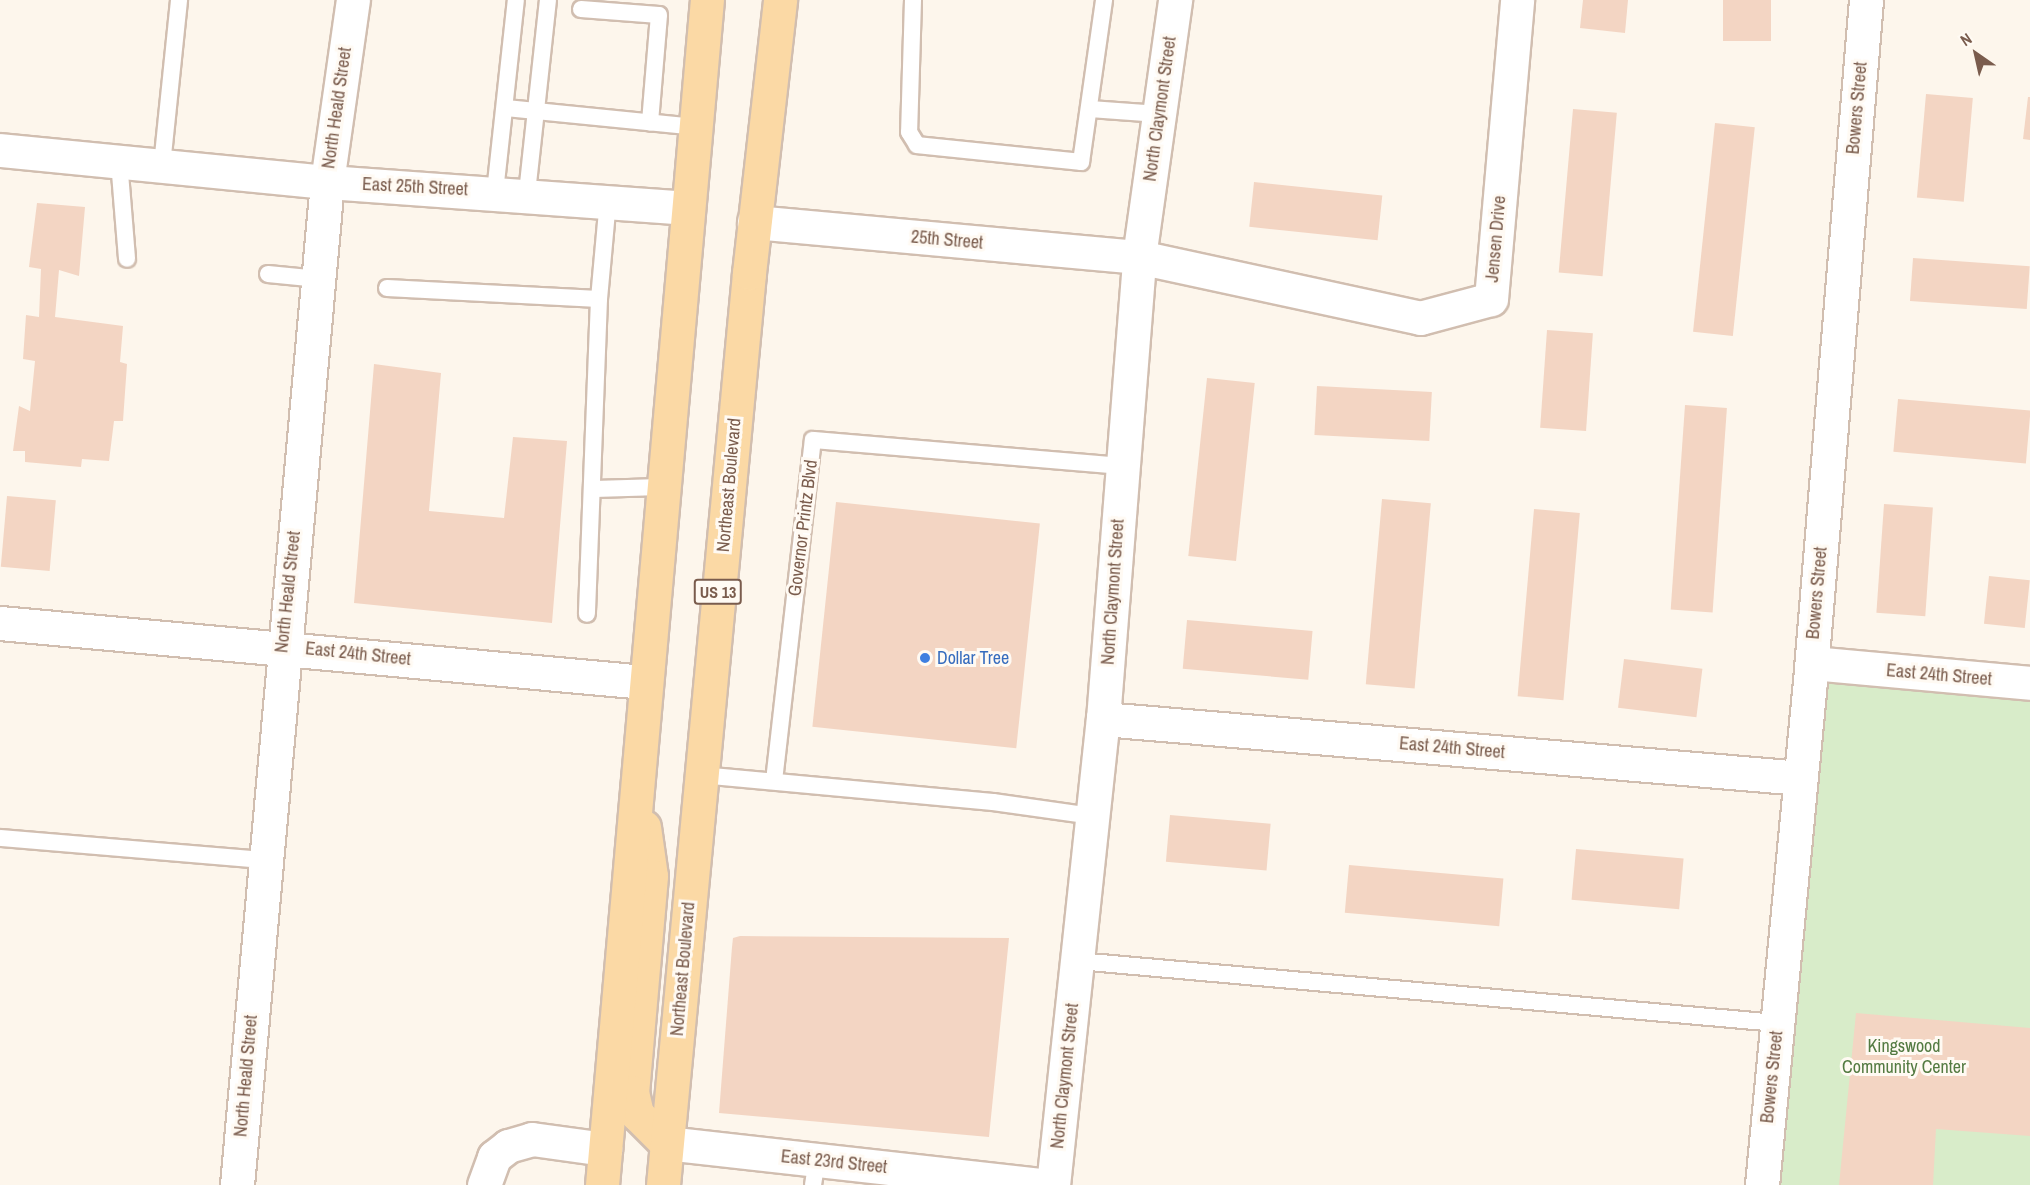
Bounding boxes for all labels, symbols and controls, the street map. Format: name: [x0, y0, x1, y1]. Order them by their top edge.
north arrow: [1946, 24, 2006, 84]
text: N: [1956, 27, 1976, 51]
street label: North Claymont Street: [1139, 35, 1181, 183]
street label: North Heald Street: [318, 46, 356, 170]
street label: Bowers Street: [1842, 61, 1872, 155]
street label: East 25th Street: [362, 173, 468, 201]
street label: Jensen Drive: [1481, 195, 1511, 283]
street label: 25th Street: [910, 226, 984, 254]
street label: Northeast Boulevard: [712, 417, 746, 553]
street label: Governor Printz Blvd: [784, 459, 822, 597]
street label: North Claymont Street: [1097, 518, 1129, 666]
street label: North Heald Street: [271, 530, 305, 654]
street label: Bowers Street: [1802, 546, 1832, 640]
road number: US 13: [692, 579, 744, 605]
street label: East 24th Street: [304, 638, 412, 670]
place label: Dollar Tree: [937, 647, 1009, 669]
marker: Dollar Tree: [918, 651, 932, 665]
street label: East 24th Street: [1885, 660, 1993, 690]
street label: East 24th Street: [1398, 733, 1506, 763]
street label: Northeast Boulevard: [666, 901, 700, 1037]
street label: North Claymont Street: [1047, 1002, 1083, 1150]
street label: North Heald Street: [230, 1014, 262, 1138]
street label: Bowers Street: [1756, 1030, 1788, 1124]
park label: Kingswood Community Center: [1842, 1036, 1966, 1078]
street label: East 23rd Street: [780, 1146, 888, 1178]

